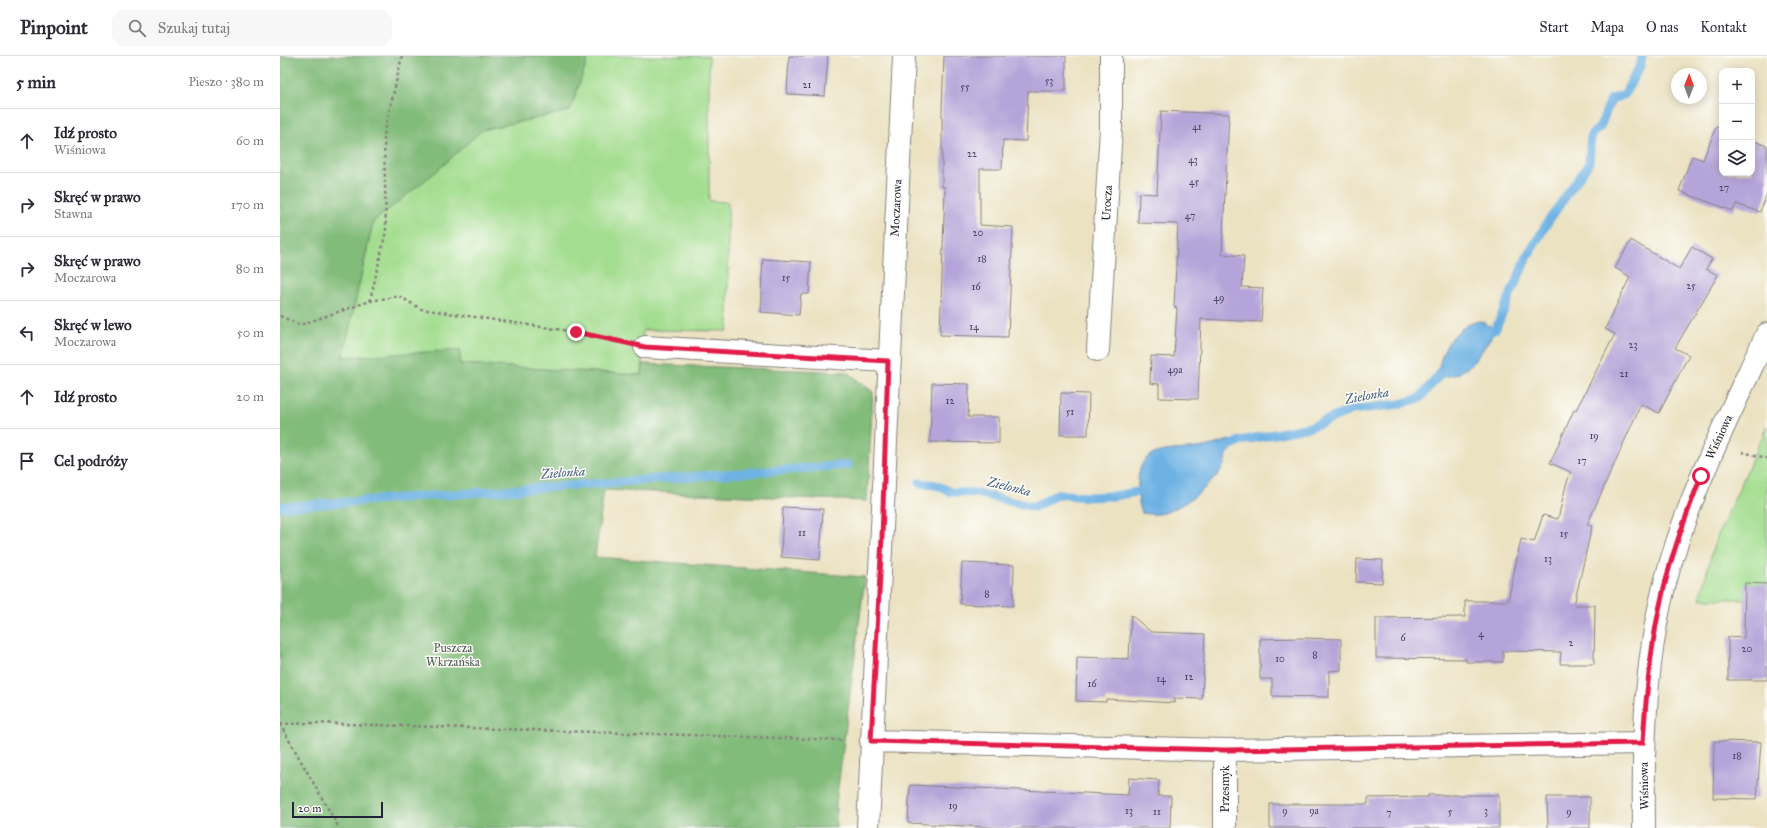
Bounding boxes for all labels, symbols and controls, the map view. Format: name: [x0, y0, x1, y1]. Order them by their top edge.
search box: [112, 10, 392, 46]
text: Pinpoint: [20, 16, 88, 39]
icon: search: [126, 17, 148, 39]
text: Szukaj tutaj: [158, 19, 230, 37]
text: Start: [1540, 19, 1569, 36]
text: Mapa: [1591, 19, 1624, 36]
text: O nas: [1646, 19, 1678, 36]
text: Kontakt: [1700, 19, 1747, 36]
north arrow: [1671, 68, 1707, 104]
map controls: [1719, 68, 1755, 176]
button: +: [1719, 68, 1755, 104]
text: 5 min: [16, 72, 56, 93]
text: Pieszo · 380 m: [188, 74, 264, 90]
house number: 53: [1045, 75, 1053, 87]
house number: 21: [803, 79, 811, 91]
house number: 55: [960, 81, 970, 93]
button: −: [1719, 104, 1755, 140]
house number: 41: [1192, 121, 1202, 133]
text: Idź prosto: [54, 124, 117, 142]
icon: ahead: [16, 130, 38, 152]
text: 60 m: [236, 133, 264, 149]
button: layers: [1719, 140, 1755, 176]
text: Wiśniowa: [54, 142, 106, 158]
house number: 22: [967, 148, 977, 160]
house number: 43: [1188, 154, 1198, 166]
house number: 45: [1189, 176, 1199, 188]
street label: Moczarowa: [888, 178, 905, 237]
house number: 27: [1719, 182, 1729, 194]
street label: Urocza: [1099, 184, 1115, 221]
text: Skręć w prawo: [54, 188, 141, 206]
icon: right: [16, 194, 38, 216]
text: 170 m: [231, 197, 264, 213]
text: Stawna: [54, 206, 93, 222]
house number: 47: [1185, 210, 1195, 222]
house number: 20: [973, 227, 984, 239]
text: Skręć w prawo: [54, 252, 141, 270]
house number: 18: [977, 253, 987, 265]
icon: right: [16, 258, 38, 280]
text: 80 m: [236, 261, 264, 277]
text: Moczarowa: [54, 270, 116, 286]
house number: 15: [782, 272, 791, 284]
house number: 25: [1686, 280, 1696, 292]
house number: 16: [971, 281, 981, 293]
house number: 49: [1214, 292, 1224, 304]
text: Skręć w lewo: [54, 316, 132, 334]
house number: 14: [969, 321, 979, 333]
icon: left: [16, 322, 38, 344]
route end: [567, 323, 585, 341]
text: 50 m: [237, 325, 264, 341]
text: Moczarowa: [54, 334, 116, 350]
house number: 23: [1629, 339, 1637, 351]
house number: 49a: [1167, 364, 1183, 376]
house number: 21: [1620, 368, 1628, 380]
water label: Zielonka: [1343, 384, 1390, 408]
icon: ahead: [16, 386, 38, 408]
text: Idź prosto: [54, 388, 117, 406]
text: 20 m: [236, 389, 264, 405]
house number: 12: [946, 395, 955, 407]
house number: 51: [1066, 406, 1074, 418]
street label: Wiśniowa: [1703, 412, 1736, 462]
house number: 19: [1589, 430, 1599, 442]
icon: arrive: [16, 450, 38, 472]
text: Cel podróży: [54, 452, 128, 470]
house number: 17: [1577, 455, 1587, 467]
water label: Zielonka: [539, 463, 586, 483]
route start: [1692, 467, 1710, 485]
water label: Zielonka: [985, 474, 1032, 500]
house number: 11: [798, 527, 806, 539]
house number: 15: [1560, 528, 1569, 540]
house number: 13: [1544, 553, 1552, 565]
house number: 8: [984, 588, 990, 600]
house number: 4: [1478, 628, 1484, 640]
house number: 6: [1400, 632, 1406, 644]
house number: 2: [1569, 637, 1574, 649]
park label: Puszcza Wkrzańska: [426, 641, 481, 669]
house number: 20: [1742, 643, 1753, 655]
house number: 8: [1312, 649, 1318, 661]
house number: 10: [1275, 653, 1285, 665]
house number: 12: [1185, 671, 1194, 683]
house number: 14: [1156, 673, 1166, 685]
house number: 16: [1087, 678, 1097, 690]
house number: 18: [1732, 750, 1742, 762]
street label: Wiśniowa: [1637, 761, 1651, 810]
street label: Przesmyk: [1218, 765, 1232, 813]
scale bar: [292, 800, 383, 819]
house number: 19: [948, 800, 958, 812]
text: 20 m: [298, 802, 321, 815]
house number: 13: [1125, 805, 1133, 817]
house number: 9: [1282, 805, 1288, 817]
house number: 9a: [1309, 805, 1320, 817]
house number: 3: [1484, 805, 1488, 817]
house number: 11: [1153, 806, 1161, 818]
house number: 5: [1448, 806, 1453, 818]
house number: 9: [1566, 806, 1572, 818]
house number: 7: [1386, 807, 1392, 819]

